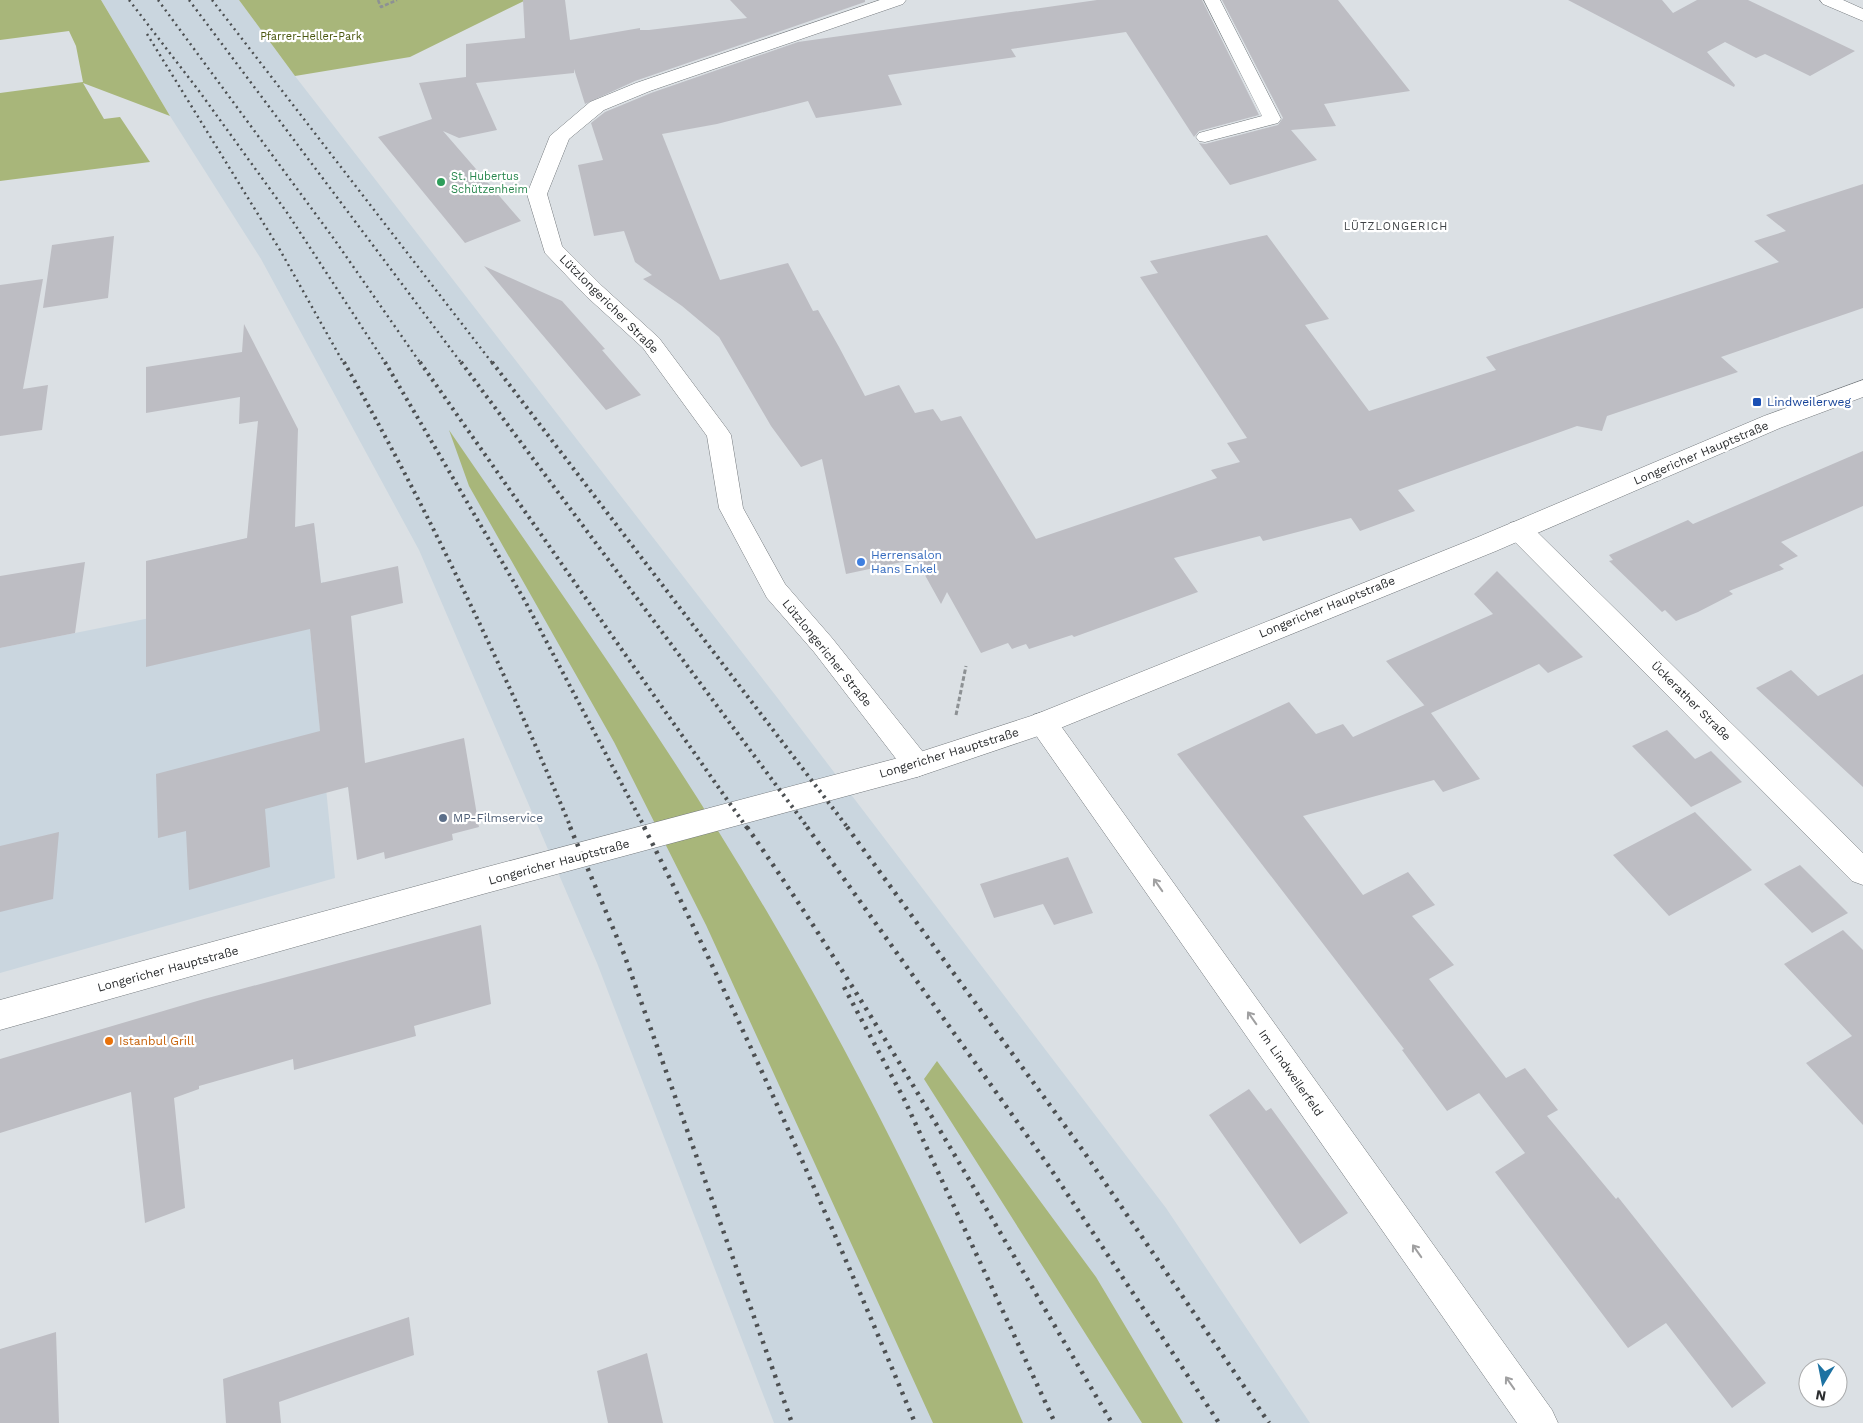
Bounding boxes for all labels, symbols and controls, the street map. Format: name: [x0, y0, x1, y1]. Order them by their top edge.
park label: Pfarrer-Heller-Park: [260, 30, 362, 43]
place label: St. Hubertus Schützenheim: [451, 170, 528, 196]
marker: St. Hubertus Schützenheim: [435, 176, 447, 188]
district label: LÜTZLONGERICH: [1344, 219, 1448, 233]
street label: Lützlongericher Straße: [557, 252, 661, 356]
place label: Lindweilerweg: [1767, 395, 1852, 409]
marker: Lindweilerweg: [1751, 396, 1763, 408]
street label: Longericher Hauptstraße: [1631, 418, 1771, 488]
place label: Herrensalon Hans Enkel: [871, 548, 942, 576]
marker: Herrensalon Hans Enkel: [855, 556, 867, 568]
street label: Longericher Hauptstraße: [1257, 573, 1397, 641]
street label: Lützlongericher Straße: [779, 597, 875, 710]
street label: Ückerather Straße: [1648, 658, 1734, 744]
street label: Longericher Hauptstraße: [877, 725, 1021, 781]
place label: MP-Filmservice: [453, 811, 543, 825]
marker: MP-Filmservice: [437, 812, 449, 824]
street label: Longericher Hauptstraße: [487, 836, 631, 888]
one-way arrow: [1153, 879, 1163, 893]
street label: Longericher Hauptstraße: [96, 943, 240, 995]
one-way arrow: [1247, 1011, 1257, 1025]
street label: Im Lindweilerfeld: [1256, 1027, 1326, 1119]
place label: Istanbul Grill: [119, 1034, 195, 1048]
marker: Istanbul Grill: [103, 1035, 115, 1047]
one-way arrow: [1412, 1244, 1422, 1258]
north arrow: [1798, 1358, 1848, 1408]
one-way arrow: [1505, 1377, 1516, 1390]
text: N: [1814, 1387, 1827, 1405]

